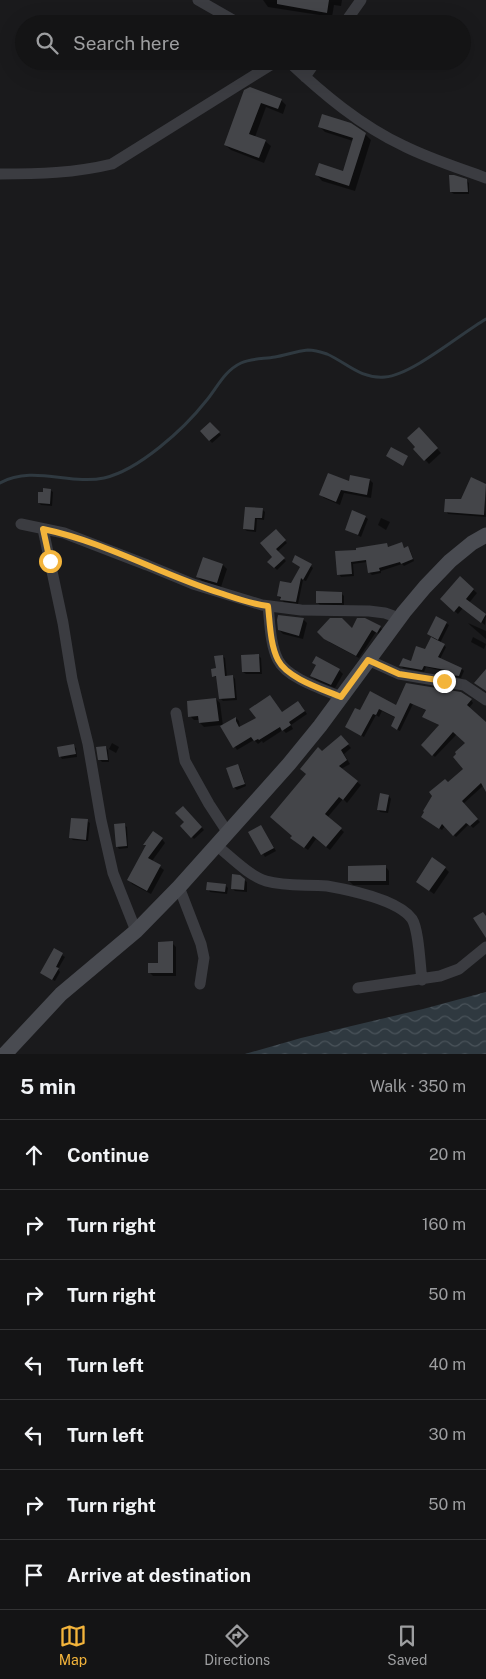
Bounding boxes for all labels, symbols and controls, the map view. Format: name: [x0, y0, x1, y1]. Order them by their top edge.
search box: [15, 15, 471, 70]
icon: search: [33, 29, 61, 57]
text: Search here: [73, 32, 180, 54]
route start: [39, 550, 62, 573]
route end: [433, 670, 456, 693]
text: 5 min: [20, 1074, 76, 1099]
text: Walk · 350 m: [370, 1077, 466, 1096]
icon: ahead: [20, 1141, 48, 1169]
text: Continue: [67, 1144, 149, 1166]
text: 20 m: [429, 1145, 466, 1164]
icon: right: [20, 1211, 48, 1239]
text: Turn right: [67, 1214, 156, 1236]
text: 160 m: [422, 1215, 466, 1234]
icon: right: [20, 1281, 48, 1309]
text: Turn right: [67, 1284, 156, 1306]
text: 50 m: [428, 1285, 466, 1304]
icon: left: [20, 1351, 48, 1379]
text: Turn left: [67, 1354, 144, 1376]
text: 40 m: [428, 1355, 466, 1374]
icon: left: [20, 1421, 48, 1449]
text: Turn left: [67, 1424, 144, 1446]
text: 30 m: [429, 1425, 466, 1444]
icon: right: [20, 1491, 48, 1519]
text: Turn right: [67, 1494, 156, 1516]
text: 50 m: [428, 1495, 466, 1514]
icon: arrive: [20, 1561, 48, 1589]
text: Arrive at destination: [67, 1564, 251, 1586]
tab: Map: [59, 1622, 87, 1668]
tab: Directions: [204, 1622, 270, 1668]
tab: Saved: [387, 1622, 427, 1668]

